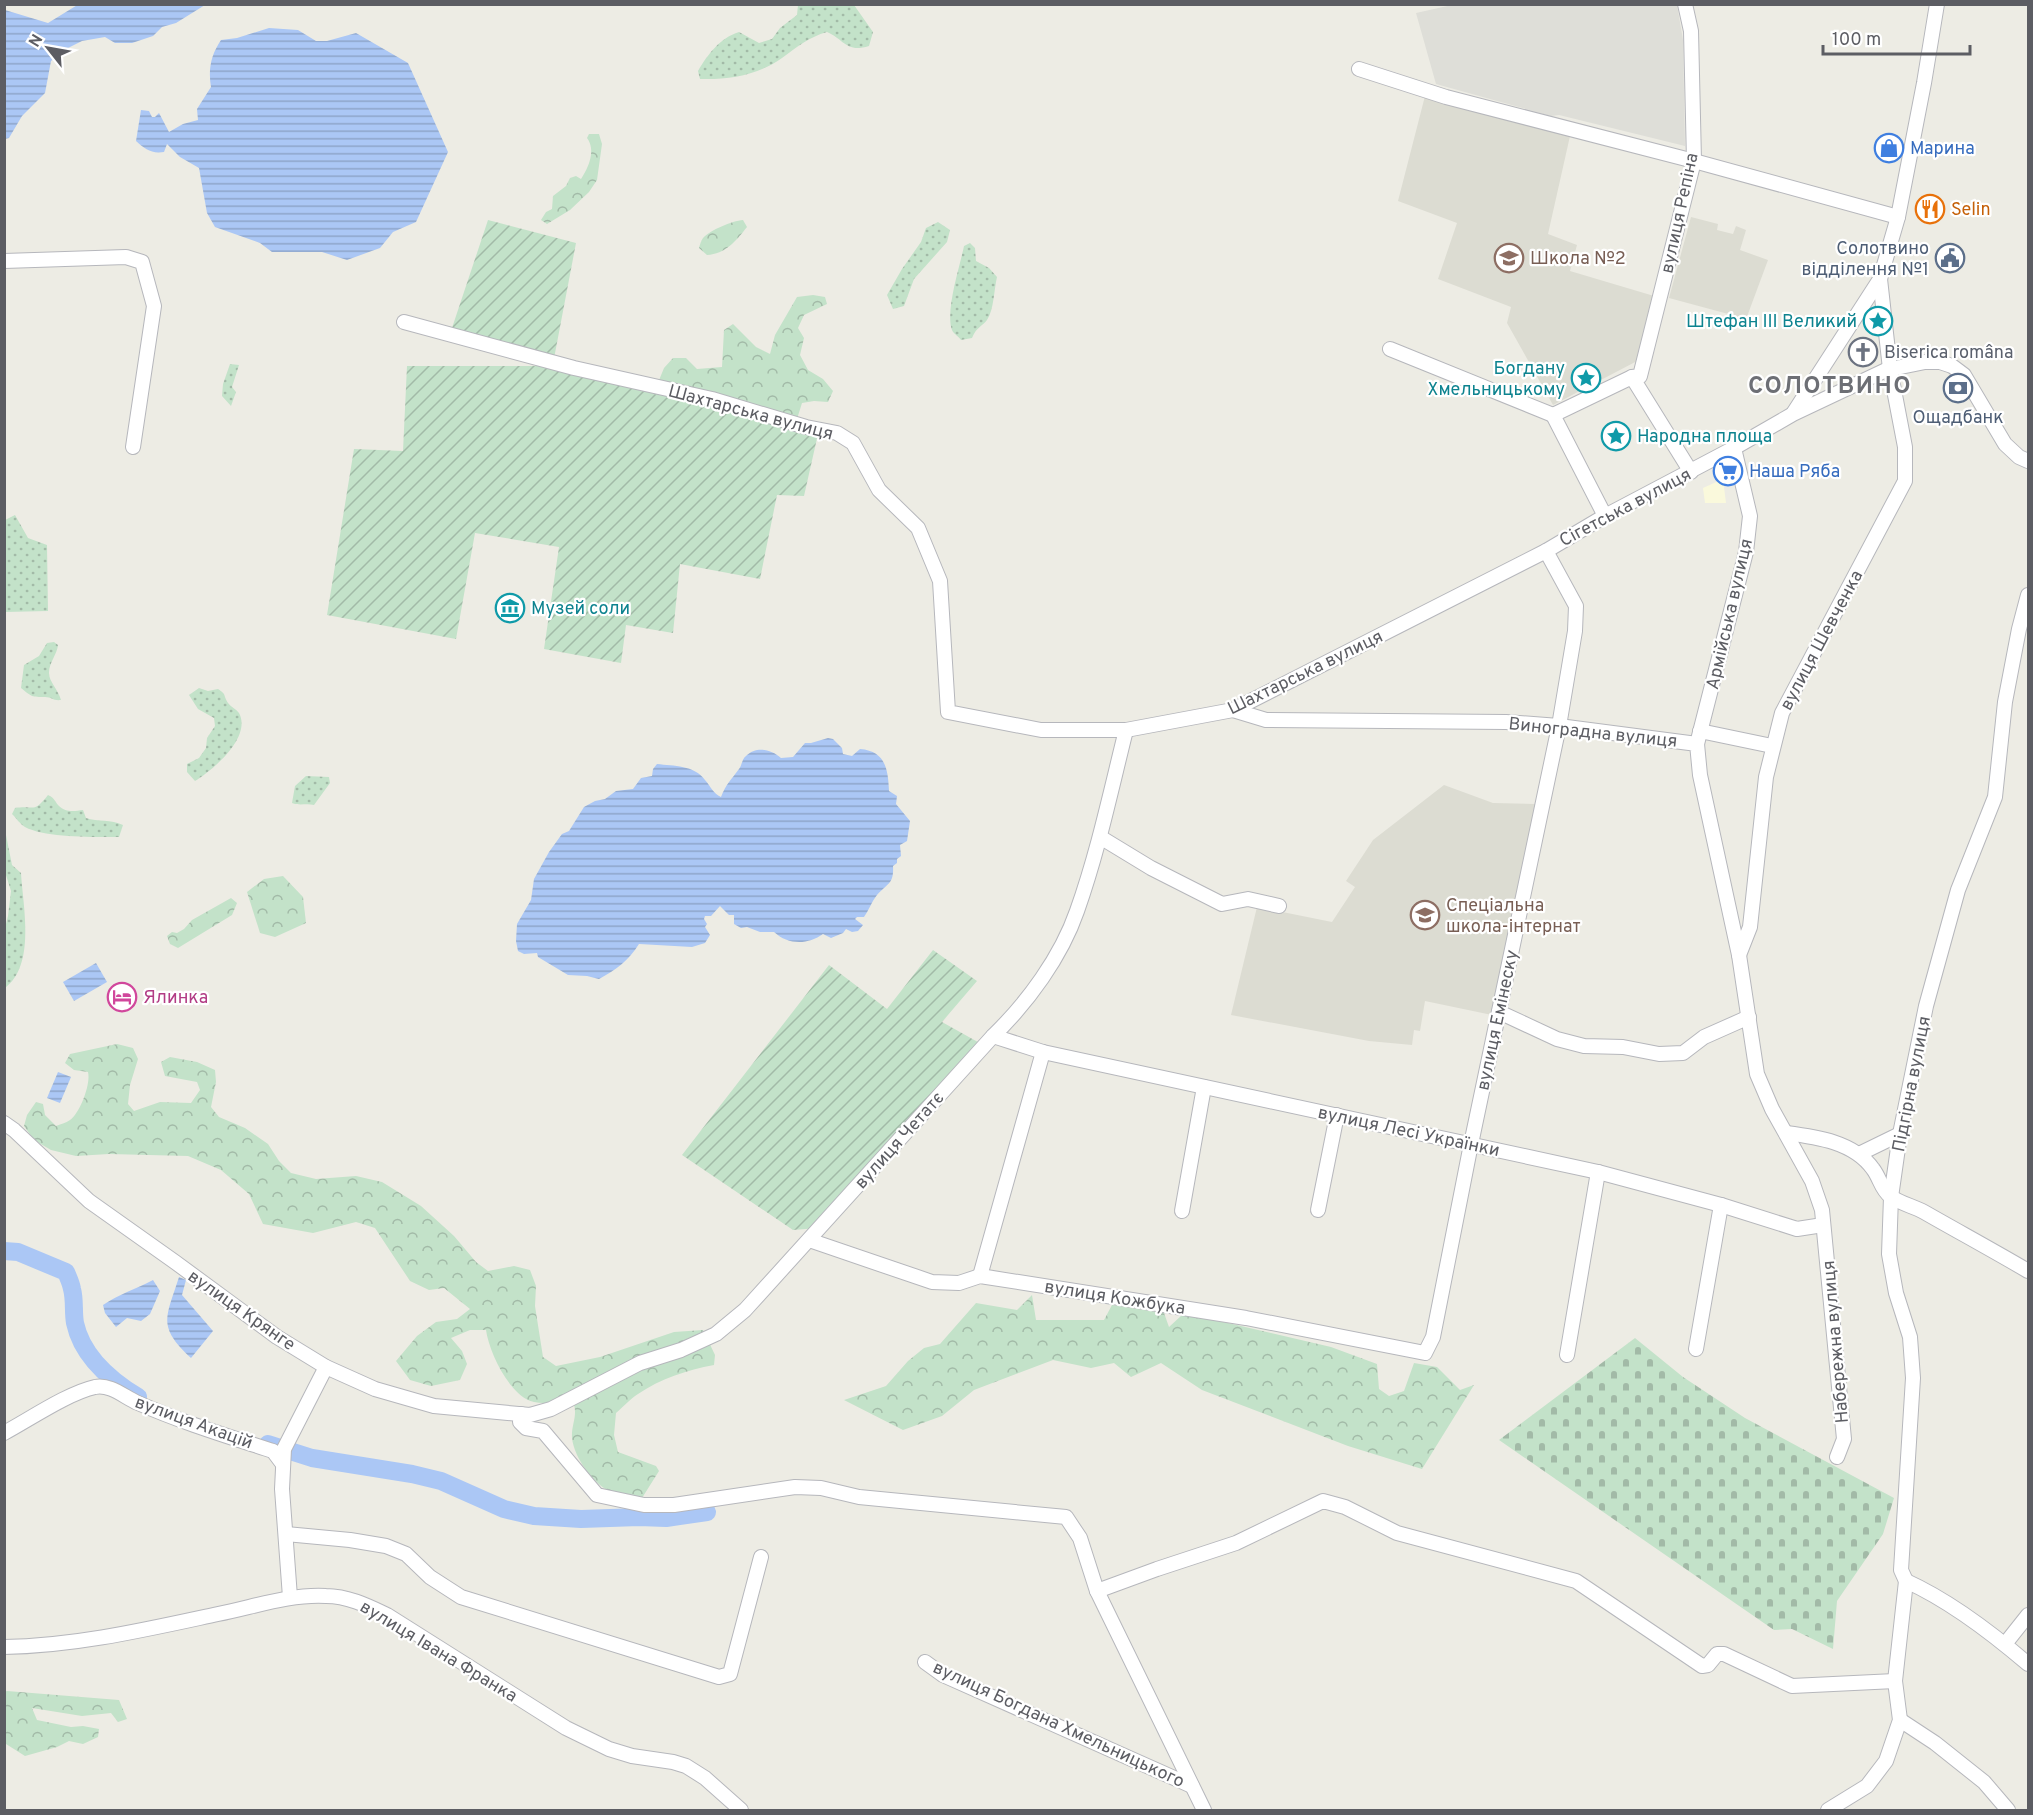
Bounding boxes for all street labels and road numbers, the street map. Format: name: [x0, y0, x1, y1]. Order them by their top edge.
street label: вулиця Репіна: [1656, 151, 1704, 276]
street label: Шахтарська вулиця: [665, 380, 836, 447]
street label: Сігетська вулиця: [1556, 464, 1696, 553]
street label: Армійська вулиця: [1702, 537, 1759, 692]
street label: вулиця Шевченка: [1776, 567, 1869, 715]
street label: Шахтарська вулиця: [1224, 626, 1387, 721]
street label: Виноградна вулиця: [1507, 713, 1678, 754]
street label: вулиця Емінеску: [1472, 948, 1525, 1093]
street label: Підгірна вулиця: [1888, 1014, 1937, 1154]
street label: вулиця Четатє: [850, 1087, 950, 1195]
street label: вулиця Лесі Українки: [1316, 1102, 1502, 1163]
street label: Набережна вулиця: [1818, 1259, 1855, 1424]
street label: вулиця Крянге: [183, 1266, 299, 1357]
street label: вулиця Кожбука: [1043, 1276, 1187, 1321]
street label: вулиця Акацій: [131, 1391, 256, 1455]
street label: вулиця Івана Франка: [355, 1596, 521, 1708]
street label: вулиця Богдана Хмельницького: [929, 1657, 1188, 1794]

